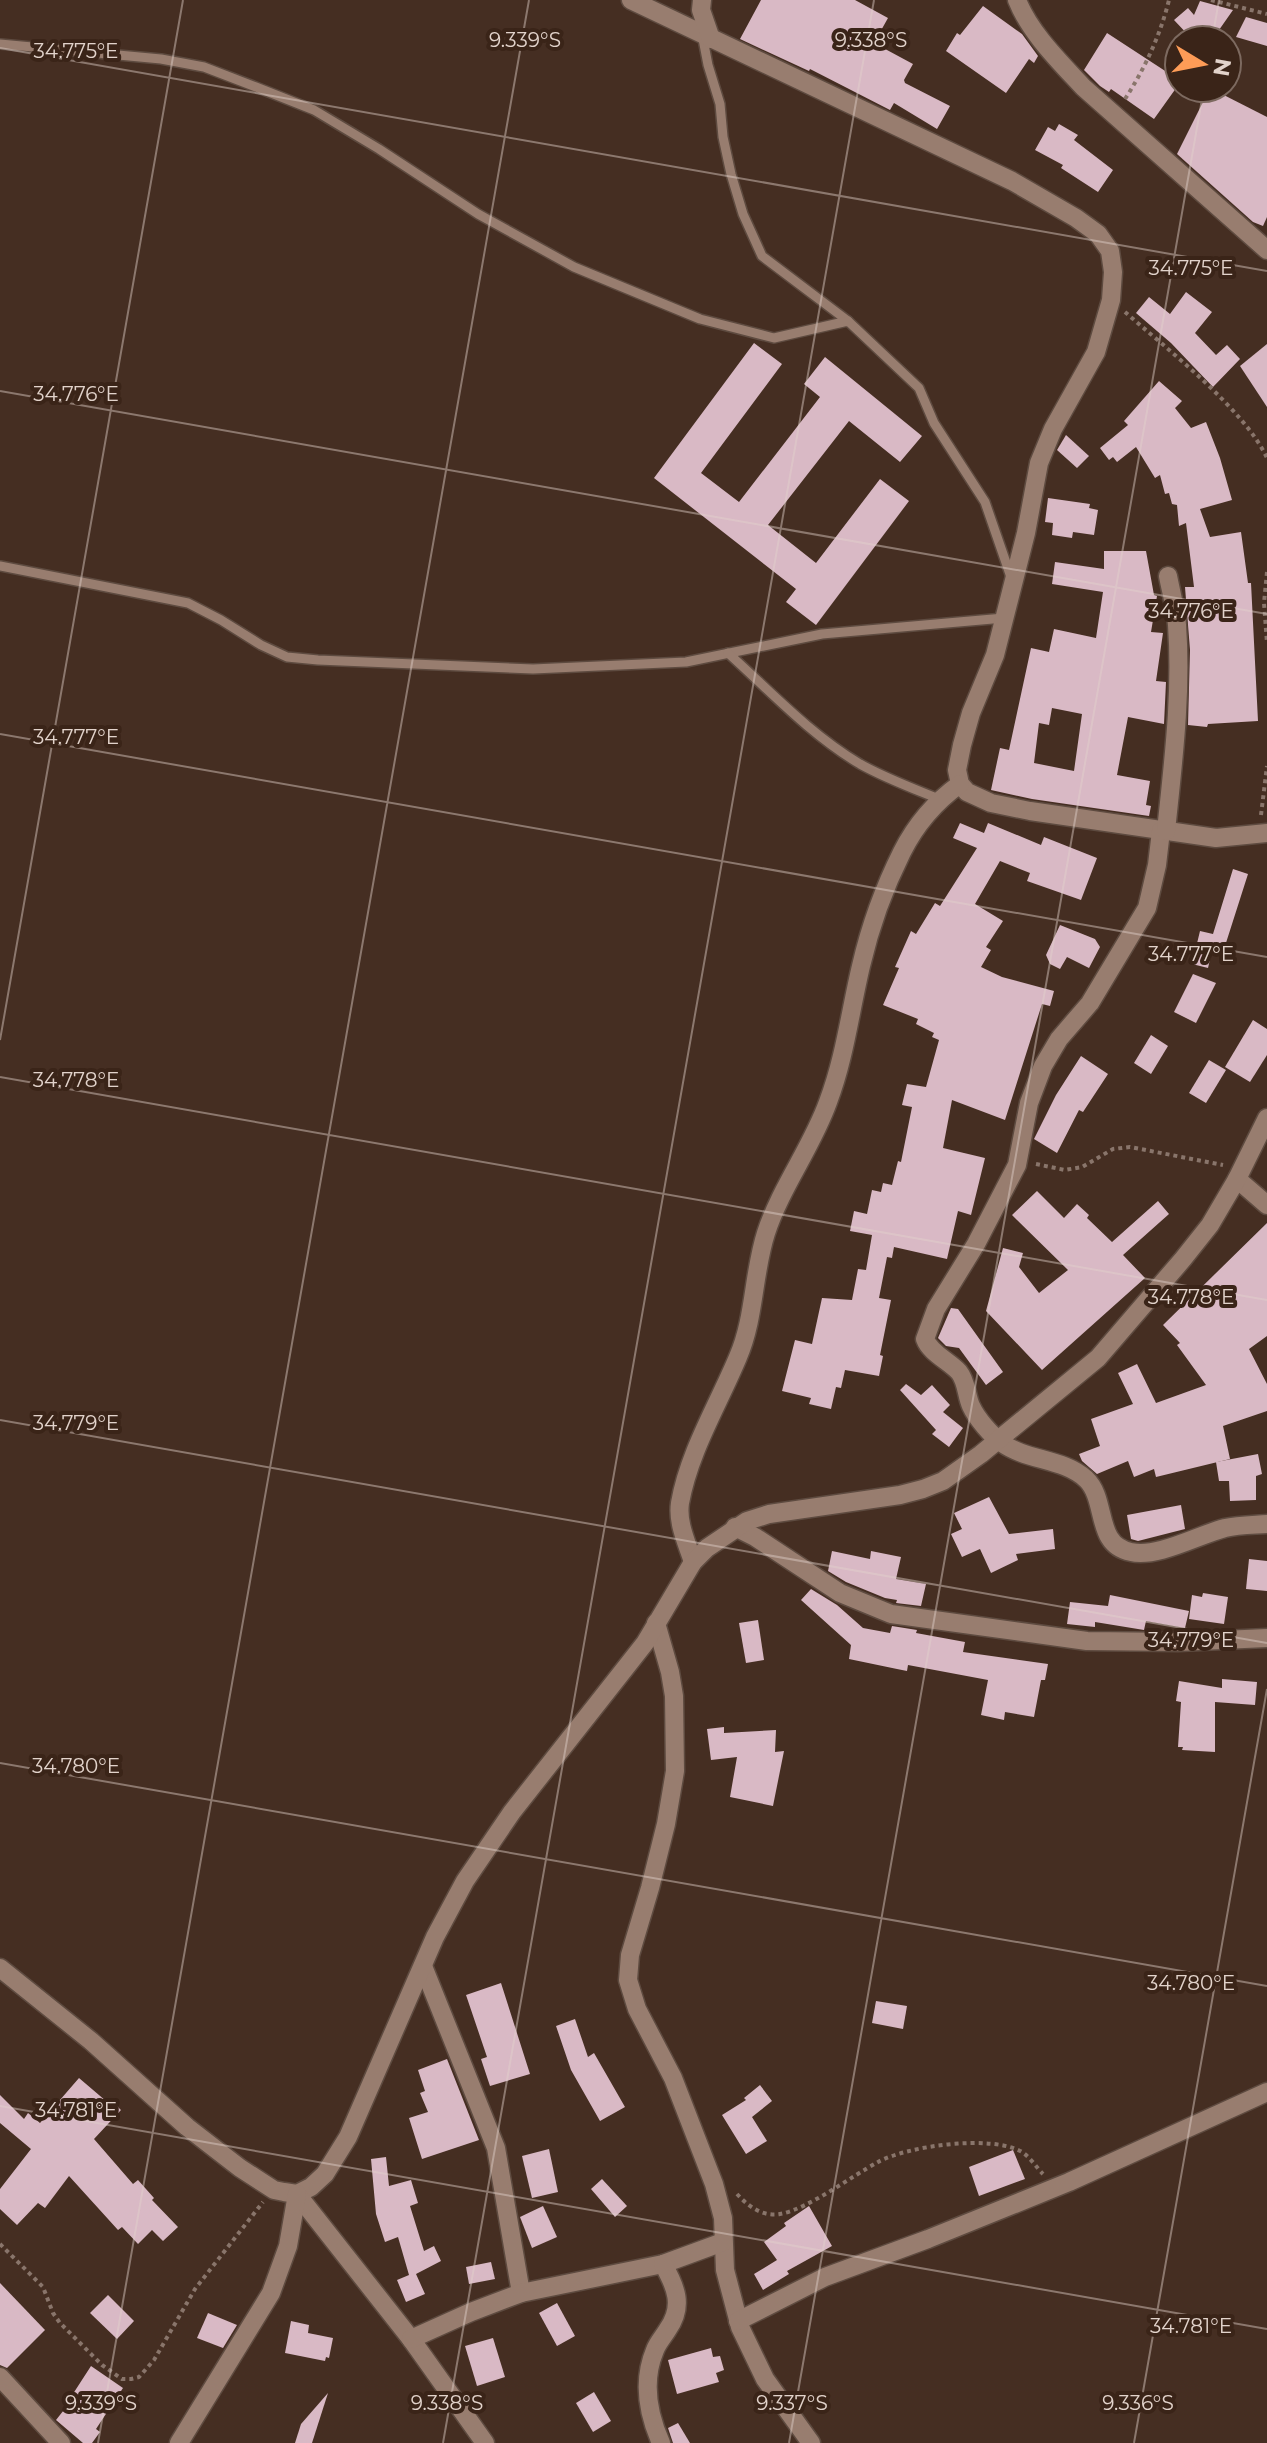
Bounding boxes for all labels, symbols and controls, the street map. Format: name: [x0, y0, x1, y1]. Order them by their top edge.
north arrow: [1163, 24, 1243, 104]
text: 9.339°S: [489, 28, 561, 52]
text: 9.338°S: [835, 28, 907, 52]
text: 34.775°E: [34, 39, 118, 63]
text: N: [1207, 56, 1237, 78]
text: 34.775°E: [1149, 256, 1233, 280]
text: 34.776°E: [33, 382, 119, 406]
text: 34.776°E: [1148, 599, 1234, 623]
text: 34.777°E: [33, 725, 119, 749]
text: 34.777°E: [1148, 942, 1234, 966]
text: 34.778°E: [33, 1068, 119, 1092]
text: 34.778°E: [1148, 1285, 1234, 1309]
text: 34.779°E: [33, 1411, 119, 1435]
text: 34.779°E: [1148, 1628, 1234, 1652]
text: 34.780°E: [32, 1754, 120, 1778]
text: 34.780°E: [1147, 1971, 1235, 1995]
text: 34.781°E: [35, 2098, 117, 2122]
text: 34.781°E: [1150, 2314, 1232, 2338]
text: 9.339°S: [65, 2391, 137, 2415]
text: 9.338°S: [411, 2391, 483, 2415]
text: 9.337°S: [756, 2391, 828, 2415]
text: 9.336°S: [1102, 2391, 1174, 2415]

